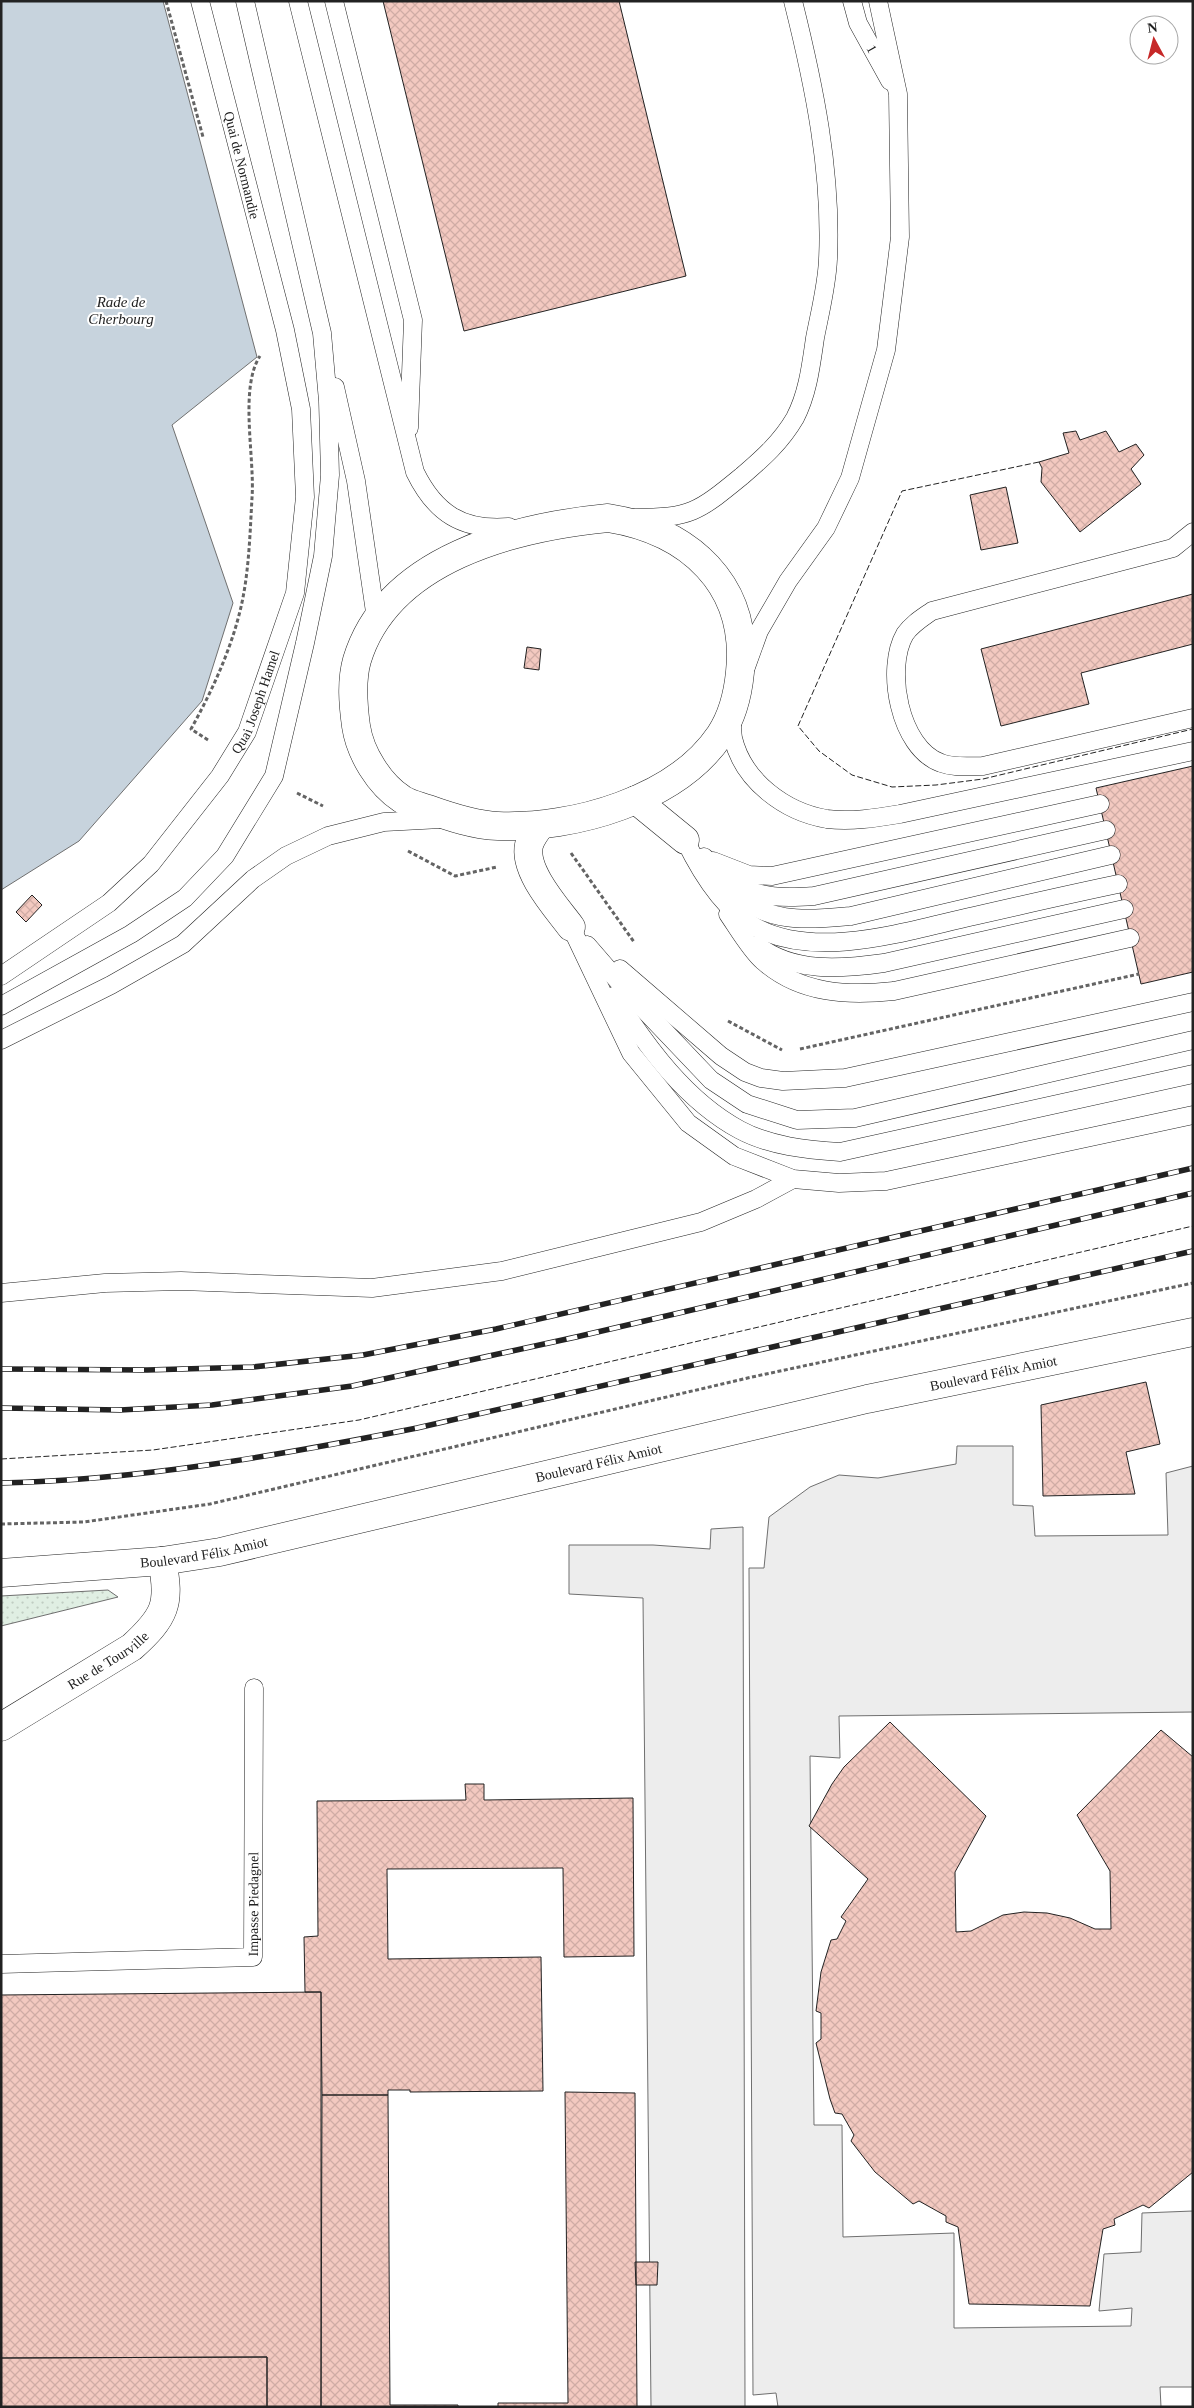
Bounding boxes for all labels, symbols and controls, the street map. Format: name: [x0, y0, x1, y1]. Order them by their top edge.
north arrow: [1129, 15, 1179, 65]
text: N: [1147, 20, 1158, 36]
street label: 1: [863, 42, 880, 55]
street label: Quai de Normandie: [221, 110, 262, 221]
water label: Rade de Cherbourg: [88, 294, 154, 327]
street label: Quai Joseph Hamel: [228, 649, 283, 757]
street label: Boulevard Félix Amiot: [929, 1353, 1058, 1394]
street label: Boulevard Félix Amiot: [534, 1441, 663, 1485]
street label: Boulevard Félix Amiot: [140, 1534, 269, 1571]
street label: Rue de Tourville: [65, 1629, 152, 1693]
street label: Impasse Piedagnel: [246, 1852, 261, 1956]

